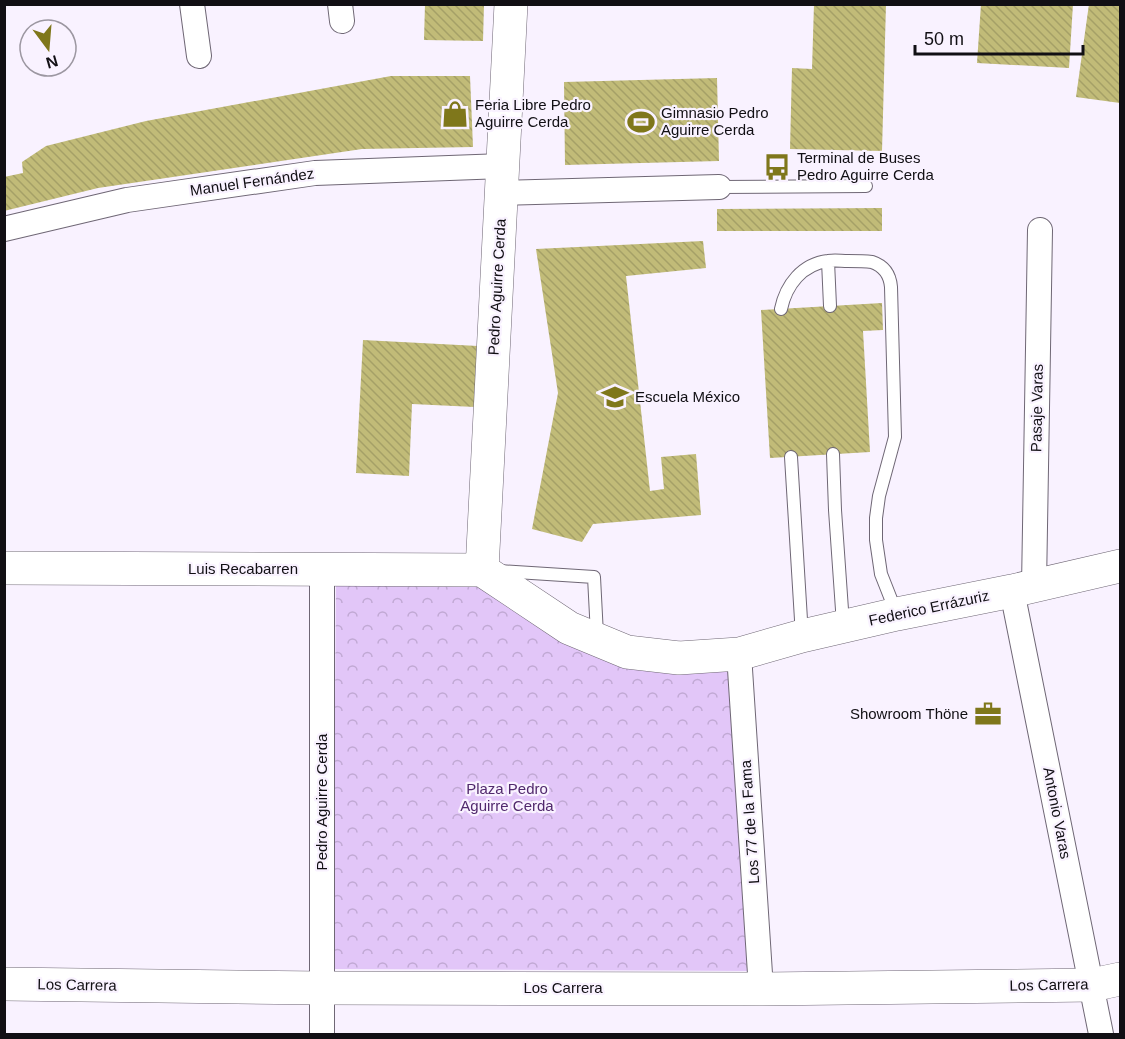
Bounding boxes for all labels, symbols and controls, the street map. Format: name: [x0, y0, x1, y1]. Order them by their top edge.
north arrow: [18, 18, 78, 78]
scale bar: [915, 18, 1083, 56]
text: 50 m: [924, 29, 964, 49]
text: N: [44, 52, 60, 72]
place label: Feria Libre Pedro Aguirre Cerda: [475, 96, 591, 130]
shop icon: Feria Libre Pedro Aguirre Cerda: [440, 99, 470, 129]
place label: Gimnasio Pedro Aguirre Cerda: [661, 104, 769, 138]
sports icon: Gimnasio Pedro Aguirre Cerda: [626, 107, 656, 137]
place label: Terminal de Buses Pedro Aguirre Cerda: [797, 149, 934, 183]
bus stop icon: Terminal de Buses Pedro Aguirre Cerda: [762, 152, 792, 182]
street label: Manuel Fernández: [189, 164, 315, 199]
street label: Pedro Aguirre Cerda: [484, 218, 509, 356]
street label: Pasaje Varas: [1027, 364, 1046, 452]
school or university icon: Escuela México: [600, 382, 630, 412]
place label: Escuela México: [635, 388, 740, 405]
street label: Luis Recabarren: [188, 560, 298, 577]
street label: Federico Errázuriz: [867, 586, 991, 629]
office icon: Showroom Thöne: [973, 699, 1003, 729]
place label: Showroom Thöne: [850, 705, 968, 722]
street label: Pedro Aguirre Cerda: [313, 733, 330, 870]
street label: Los 77 de la Fama: [737, 759, 762, 885]
street label: Antonio Varas: [1040, 766, 1075, 860]
park label: Plaza Pedro Aguirre Cerda: [460, 780, 554, 814]
street label: Los Carrera: [37, 975, 117, 994]
street label: Los Carrera: [1009, 975, 1089, 994]
street label: Los Carrera: [523, 979, 603, 996]

